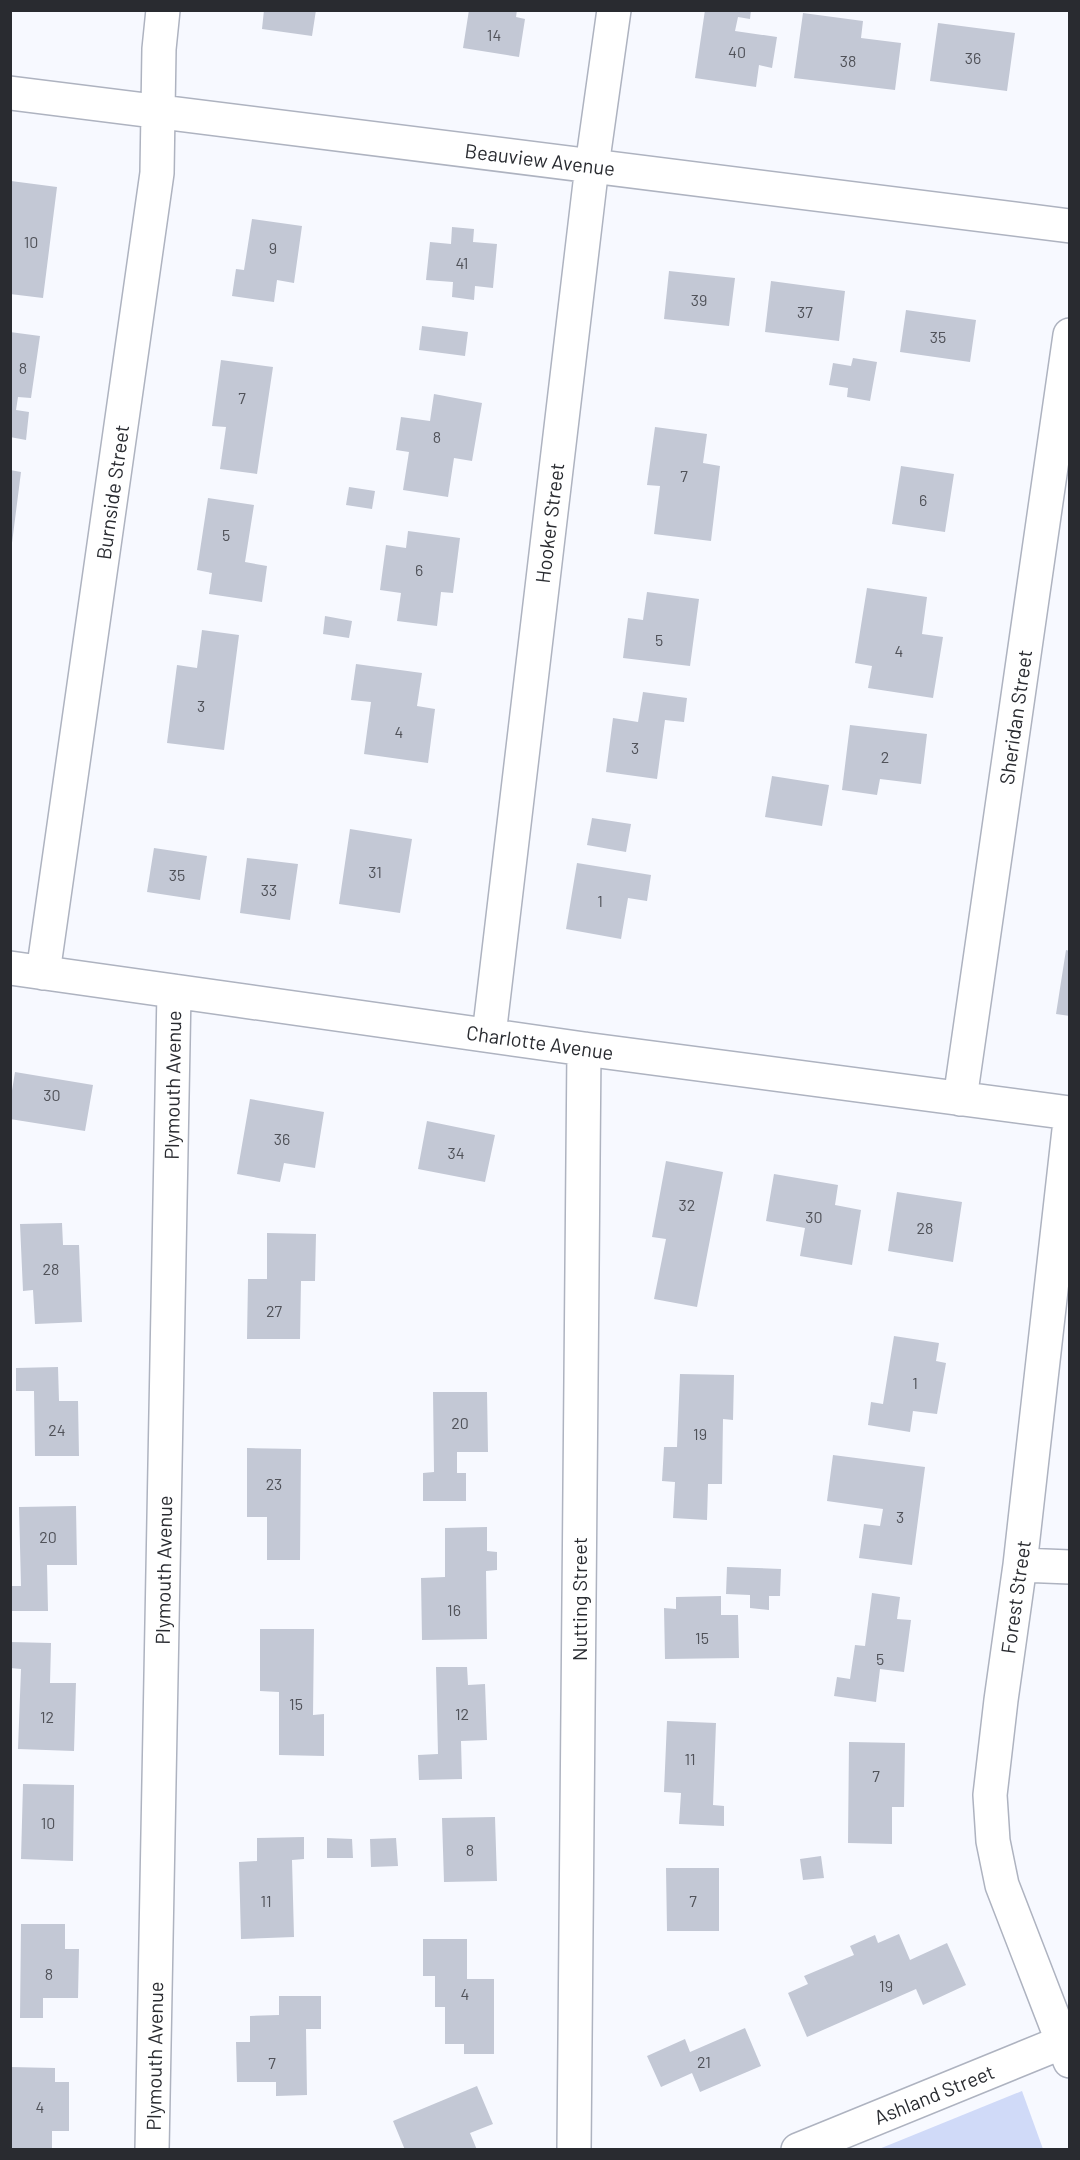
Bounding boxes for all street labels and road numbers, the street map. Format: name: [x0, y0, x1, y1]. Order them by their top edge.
street label: Beauview Avenue: [464, 138, 616, 180]
street label: Burnside Street: [91, 423, 133, 561]
street label: Hooker Street: [530, 461, 568, 585]
street label: Sheridan Street: [994, 648, 1036, 786]
street label: Plymouth Avenue: [159, 1010, 185, 1160]
street label: Charlotte Avenue: [465, 1020, 615, 1064]
street label: Plymouth Avenue: [150, 1495, 176, 1645]
street label: Nutting Street: [567, 1537, 591, 1661]
street label: Forest Street: [995, 1539, 1035, 1655]
street label: Plymouth Avenue: [141, 1981, 167, 2131]
street label: Ashland Street: [870, 2059, 998, 2129]

